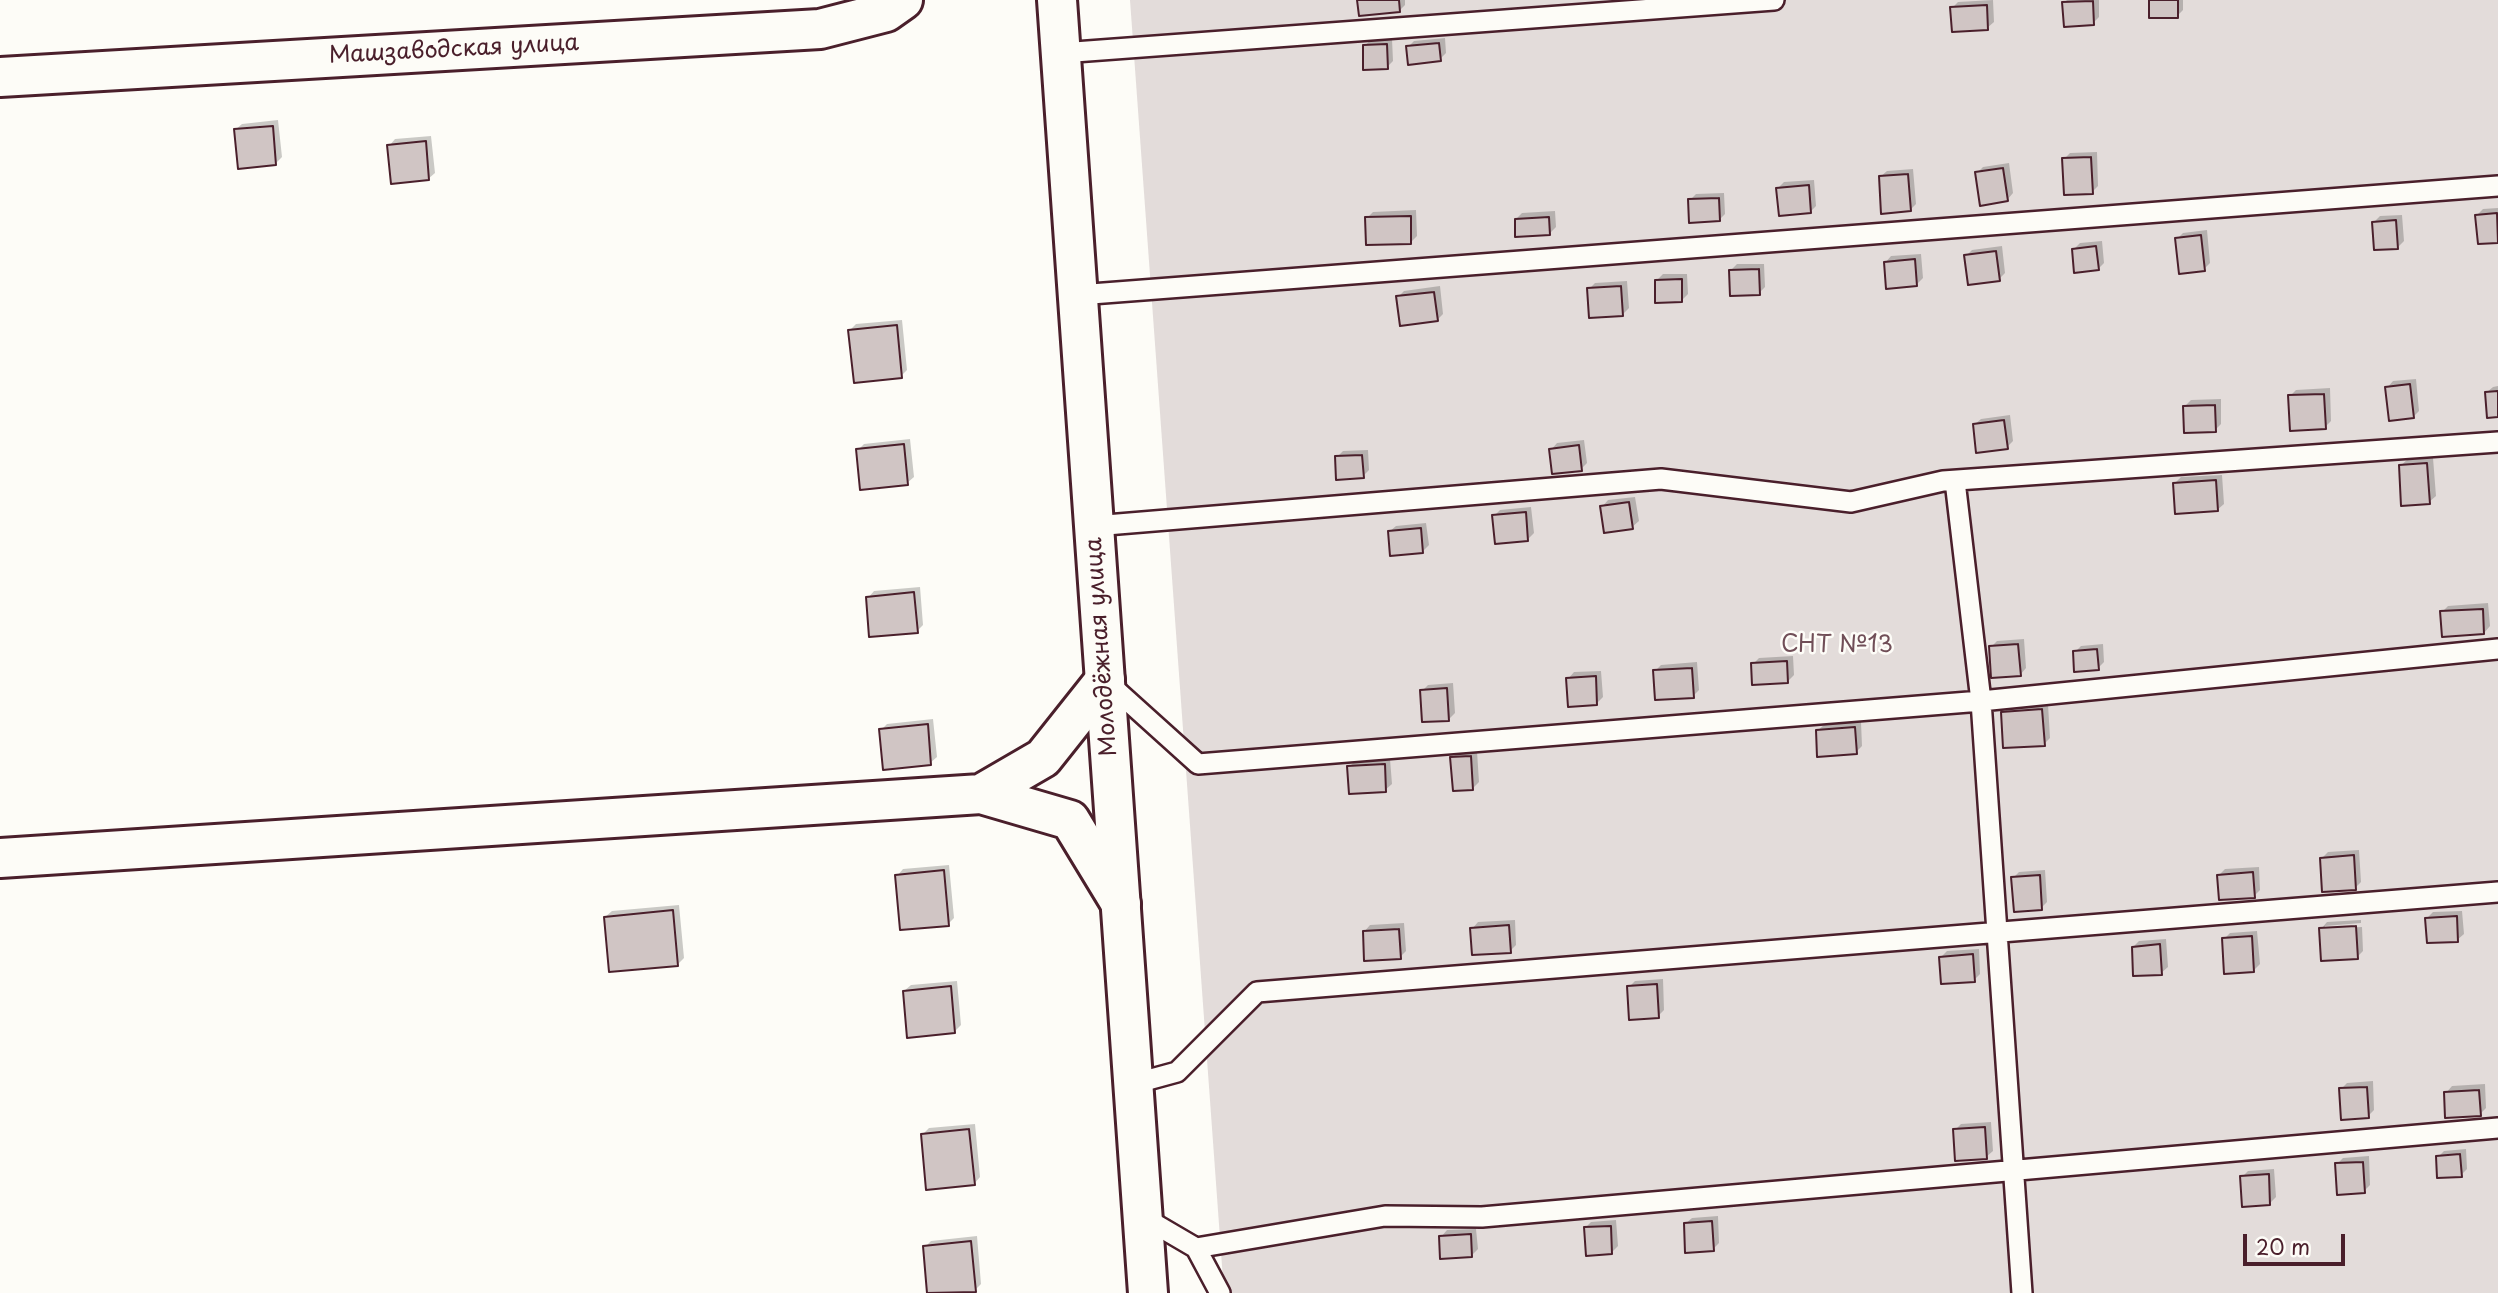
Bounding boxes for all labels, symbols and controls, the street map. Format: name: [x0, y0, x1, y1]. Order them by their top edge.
street label: Машзаводская улица: [328, 30, 580, 70]
street label: Молодёжная улица: [1081, 537, 1123, 757]
park label: СНТ №13: [1781, 632, 1893, 660]
scale bar: [2246, 1220, 2348, 1264]
text: 20 m: [2256, 1230, 2310, 1262]

